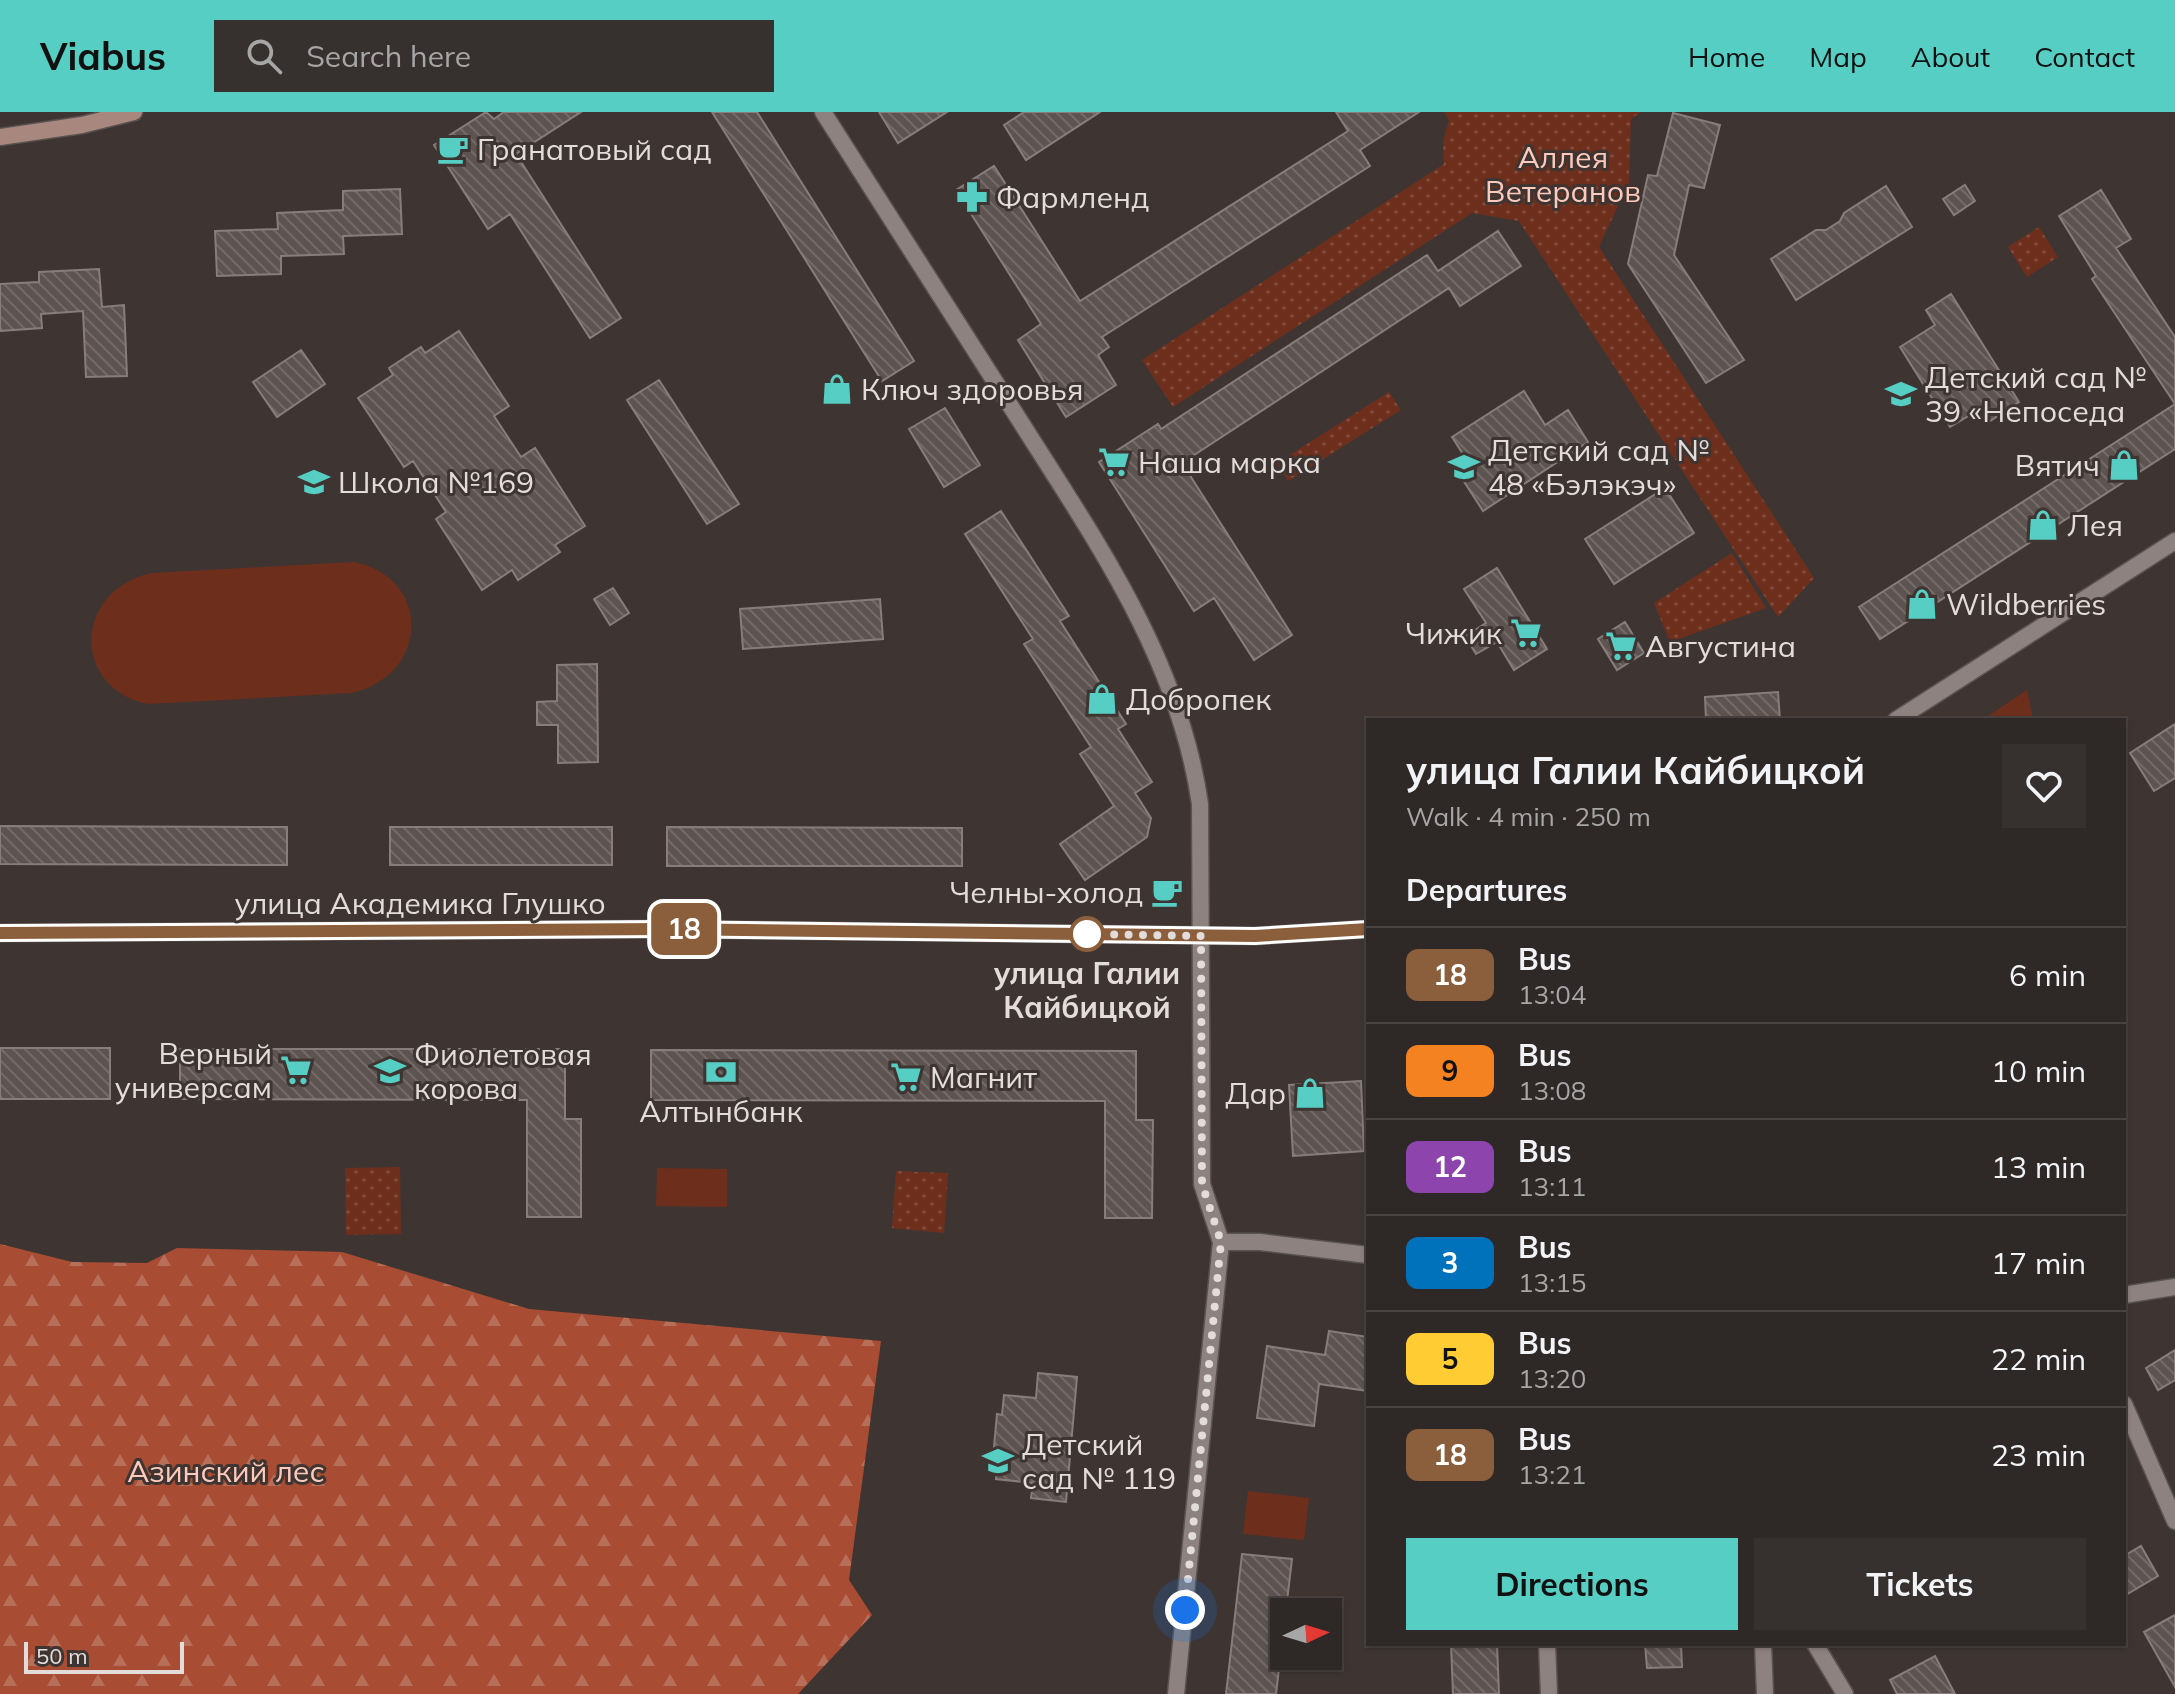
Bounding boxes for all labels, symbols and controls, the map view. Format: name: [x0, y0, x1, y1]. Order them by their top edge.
search box: [214, 20, 774, 92]
text: Viabus: [40, 32, 166, 80]
icon: search: [242, 34, 286, 78]
text: Search here: [306, 37, 471, 75]
text: Home: [1688, 39, 1765, 74]
text: Map: [1809, 39, 1867, 74]
text: About: [1911, 39, 1990, 74]
text: Contact: [2034, 39, 2135, 74]
place label: Гранатовый сад: [477, 130, 712, 168]
cafe icon: Гранатовый сад: [436, 132, 470, 166]
park label: Аллея Ветеранов: [1485, 138, 1641, 210]
place label: Фармленд: [996, 178, 1149, 216]
pharmacy icon: Фармленд: [955, 180, 989, 214]
place label: Детский сад № 39 «Непоседа: [1925, 358, 2146, 430]
place label: Ключ здоровья: [861, 370, 1084, 408]
shop icon: Ключ здоровья: [820, 372, 854, 406]
school or university icon: Детский сад № 39 «Непоседа: [1884, 377, 1918, 411]
place label: Детский сад № 48 «Бэлэкэч»: [1488, 431, 1709, 503]
place label: Наша марка: [1138, 443, 1321, 481]
supermarket icon: Наша марка: [1097, 445, 1131, 479]
place label: Вятич: [2015, 446, 2100, 484]
shop icon: Вятич: [2107, 448, 2141, 482]
school or university icon: Детский сад № 48 «Бэлэкэч»: [1447, 450, 1481, 484]
place label: Школа №169: [338, 463, 534, 501]
school or university icon: Школа №169: [297, 465, 331, 499]
place label: Лея: [2067, 506, 2123, 544]
shop icon: Лея: [2026, 508, 2060, 542]
place label: Wildberries: [1946, 585, 2106, 623]
shop icon: Wildberries: [1905, 587, 1939, 621]
place label: Чижик: [1405, 614, 1503, 652]
supermarket icon: Чижик: [1509, 616, 1543, 650]
place label: Августина: [1645, 627, 1796, 665]
supermarket icon: Августина: [1604, 629, 1638, 663]
place label: Добропек: [1126, 680, 1272, 718]
shop icon: Добропек: [1085, 682, 1119, 716]
button: heart: [2002, 744, 2086, 828]
text: улица Галии Кайбицкой: [1406, 746, 1865, 794]
text: Walk · 4 min · 250 m: [1406, 800, 1651, 833]
text: Departures: [1406, 871, 1567, 909]
place label: Челны-холод: [949, 873, 1143, 911]
cafe icon: Челны-холод: [1150, 875, 1184, 909]
street label: улица Академика Глушко: [234, 884, 606, 922]
line badge: 18: [648, 903, 720, 955]
text: 18: [667, 911, 701, 946]
marker: улица Галии Кайбицкой: [1070, 917, 1104, 951]
text: Bus: [1518, 940, 1572, 978]
place label: улица Галии Кайбицкой: [994, 954, 1180, 1026]
text: 6 min: [2009, 956, 2086, 994]
text: 18: [1433, 957, 1467, 992]
text: 13:04: [1518, 978, 1586, 1011]
place label: Верный универсам: [115, 1034, 272, 1106]
place label: Фиолетовая корова: [414, 1035, 592, 1107]
text: Bus: [1518, 1036, 1572, 1074]
text: 10 min: [1991, 1052, 2086, 1090]
supermarket icon: Верный универсам: [279, 1053, 313, 1087]
text: 9: [1442, 1053, 1458, 1088]
school or university icon: Фиолетовая корова: [373, 1054, 407, 1088]
bank icon: Алтынбанк: [704, 1055, 738, 1089]
place label: Магнит: [930, 1058, 1037, 1096]
supermarket icon: Магнит: [889, 1060, 923, 1094]
place label: Дар: [1225, 1074, 1286, 1112]
text: 13:08: [1518, 1074, 1586, 1107]
shop icon: Дар: [1293, 1076, 1327, 1110]
place label: Алтынбанк: [639, 1092, 804, 1130]
text: Bus: [1518, 1132, 1572, 1170]
text: 13 min: [1991, 1148, 2086, 1186]
text: 12: [1433, 1149, 1467, 1184]
text: 13:11: [1518, 1170, 1586, 1203]
text: Bus: [1518, 1228, 1572, 1266]
text: 17 min: [1991, 1244, 2086, 1282]
text: 3: [1442, 1245, 1458, 1280]
text: 13:15: [1518, 1266, 1586, 1299]
text: Bus: [1518, 1324, 1572, 1362]
text: 22 min: [1991, 1340, 2086, 1378]
text: 5: [1442, 1341, 1458, 1376]
text: 13:20: [1518, 1362, 1586, 1395]
text: Bus: [1518, 1420, 1572, 1458]
place label: Детский сад № 119: [1022, 1425, 1176, 1497]
text: 23 min: [1991, 1436, 2086, 1474]
text: 18: [1433, 1437, 1467, 1472]
school or university icon: Детский сад № 119: [981, 1444, 1015, 1478]
park label: Азинский лес: [127, 1452, 325, 1490]
text: 13:21: [1518, 1458, 1586, 1491]
button: Directions: [1406, 1538, 1738, 1630]
button: Tickets: [1754, 1538, 2086, 1630]
your location: [1165, 1590, 1205, 1630]
north arrow: [1270, 1598, 1342, 1670]
map controls: [1270, 1598, 1342, 1670]
scale bar: [24, 1638, 184, 1674]
text: 50 m: [36, 1642, 87, 1670]

